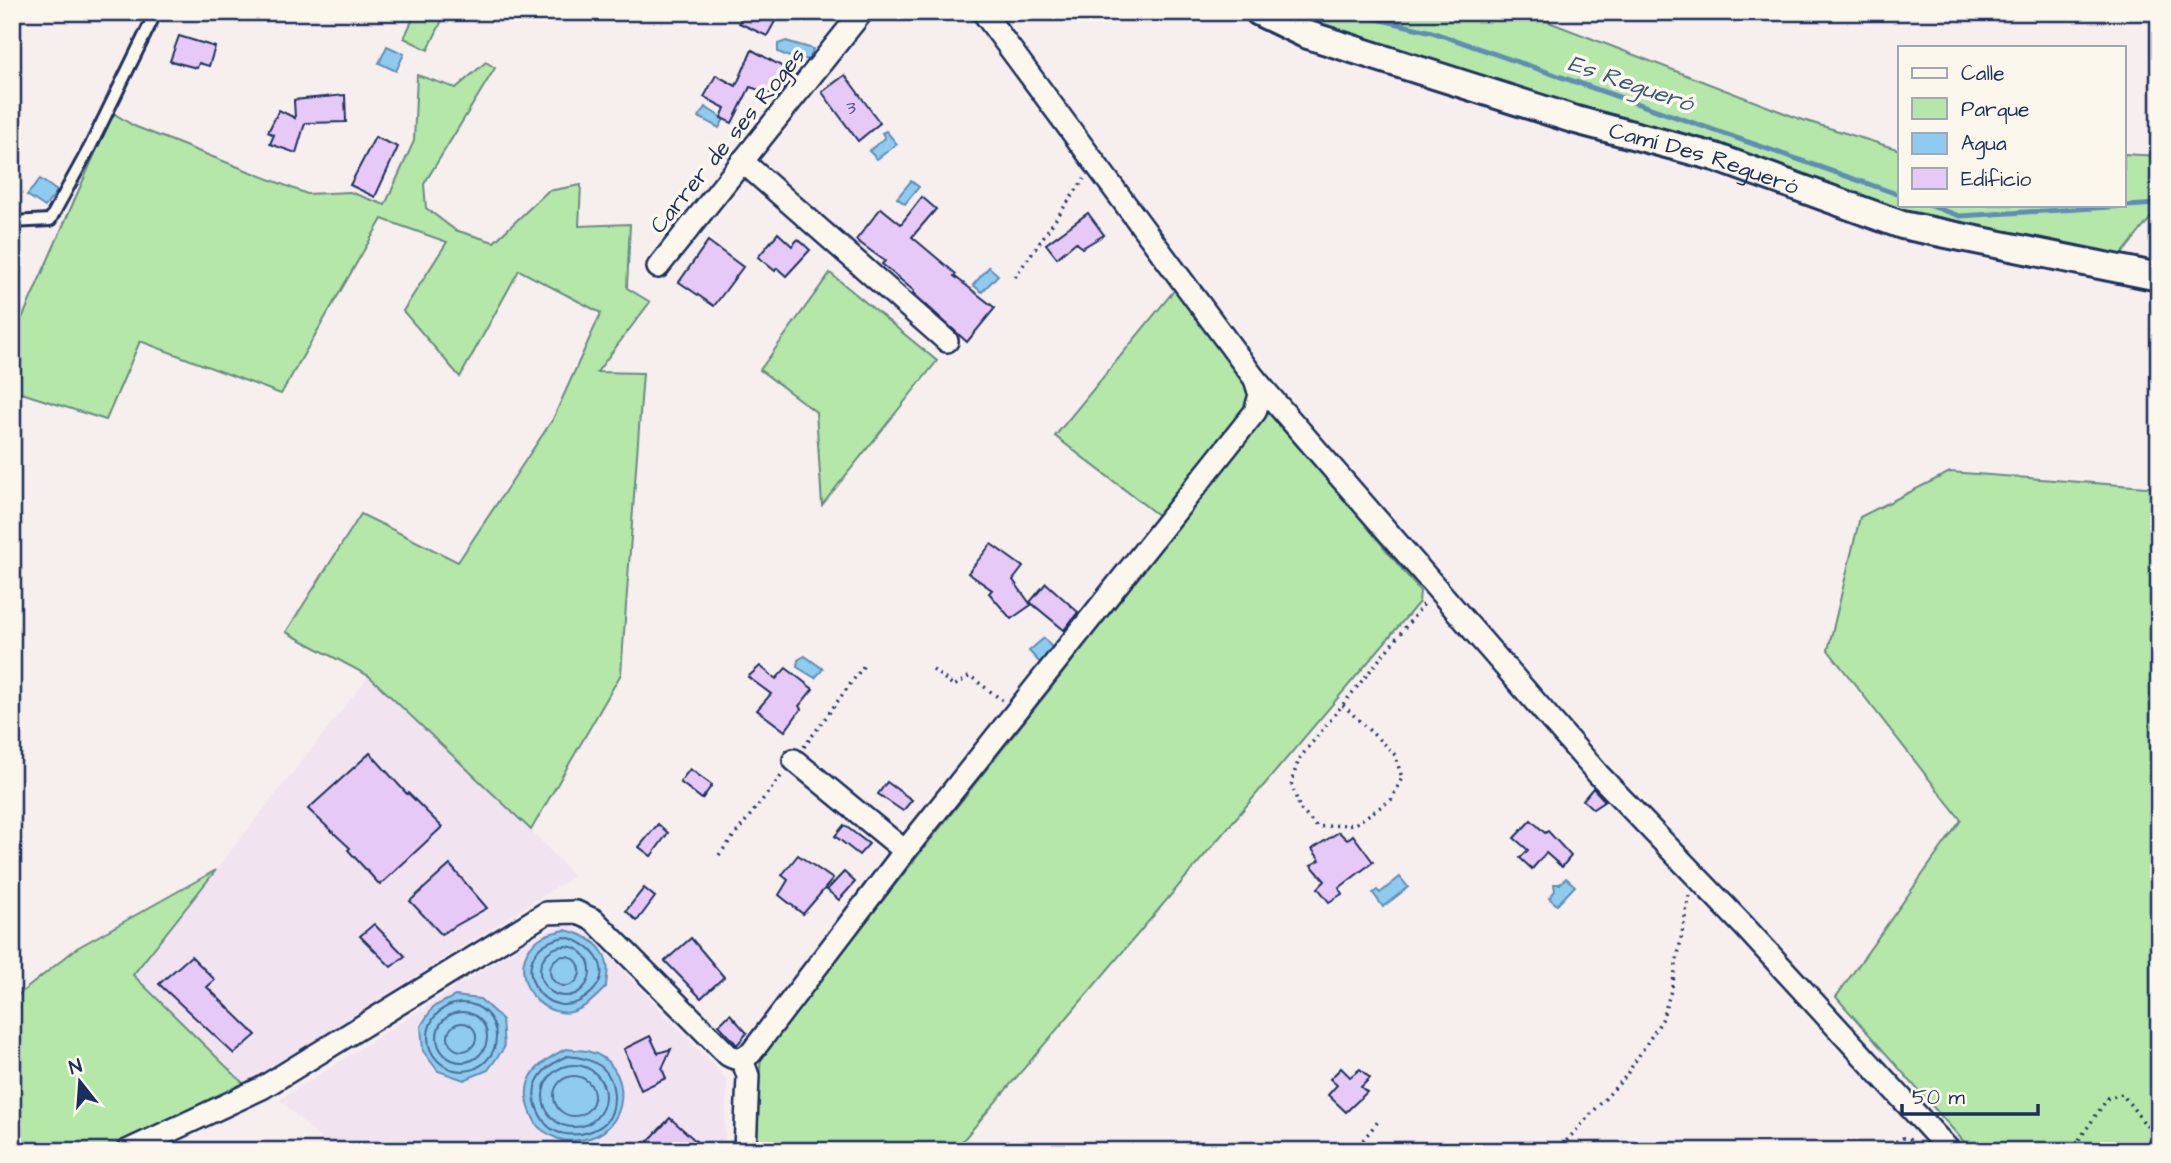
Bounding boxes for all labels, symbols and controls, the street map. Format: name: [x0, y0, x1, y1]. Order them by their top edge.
street label: Carrer de ses Roges: [643, 41, 814, 241]
legend: [1898, 46, 2126, 206]
water label: Es Regueró: [1563, 47, 1699, 123]
text: Calle: [1961, 59, 2005, 88]
house number: 3: [846, 95, 856, 122]
text: Parque: [1961, 95, 2029, 124]
street label: Camí Des Regueró: [1606, 115, 1803, 203]
text: Agua: [1961, 129, 2007, 160]
text: Edificio: [1961, 165, 2031, 194]
north arrow: [46, 1048, 116, 1118]
text: N: [66, 1053, 85, 1082]
scale bar: [1902, 1072, 2038, 1116]
text: 50 m: [1912, 1083, 1966, 1112]

